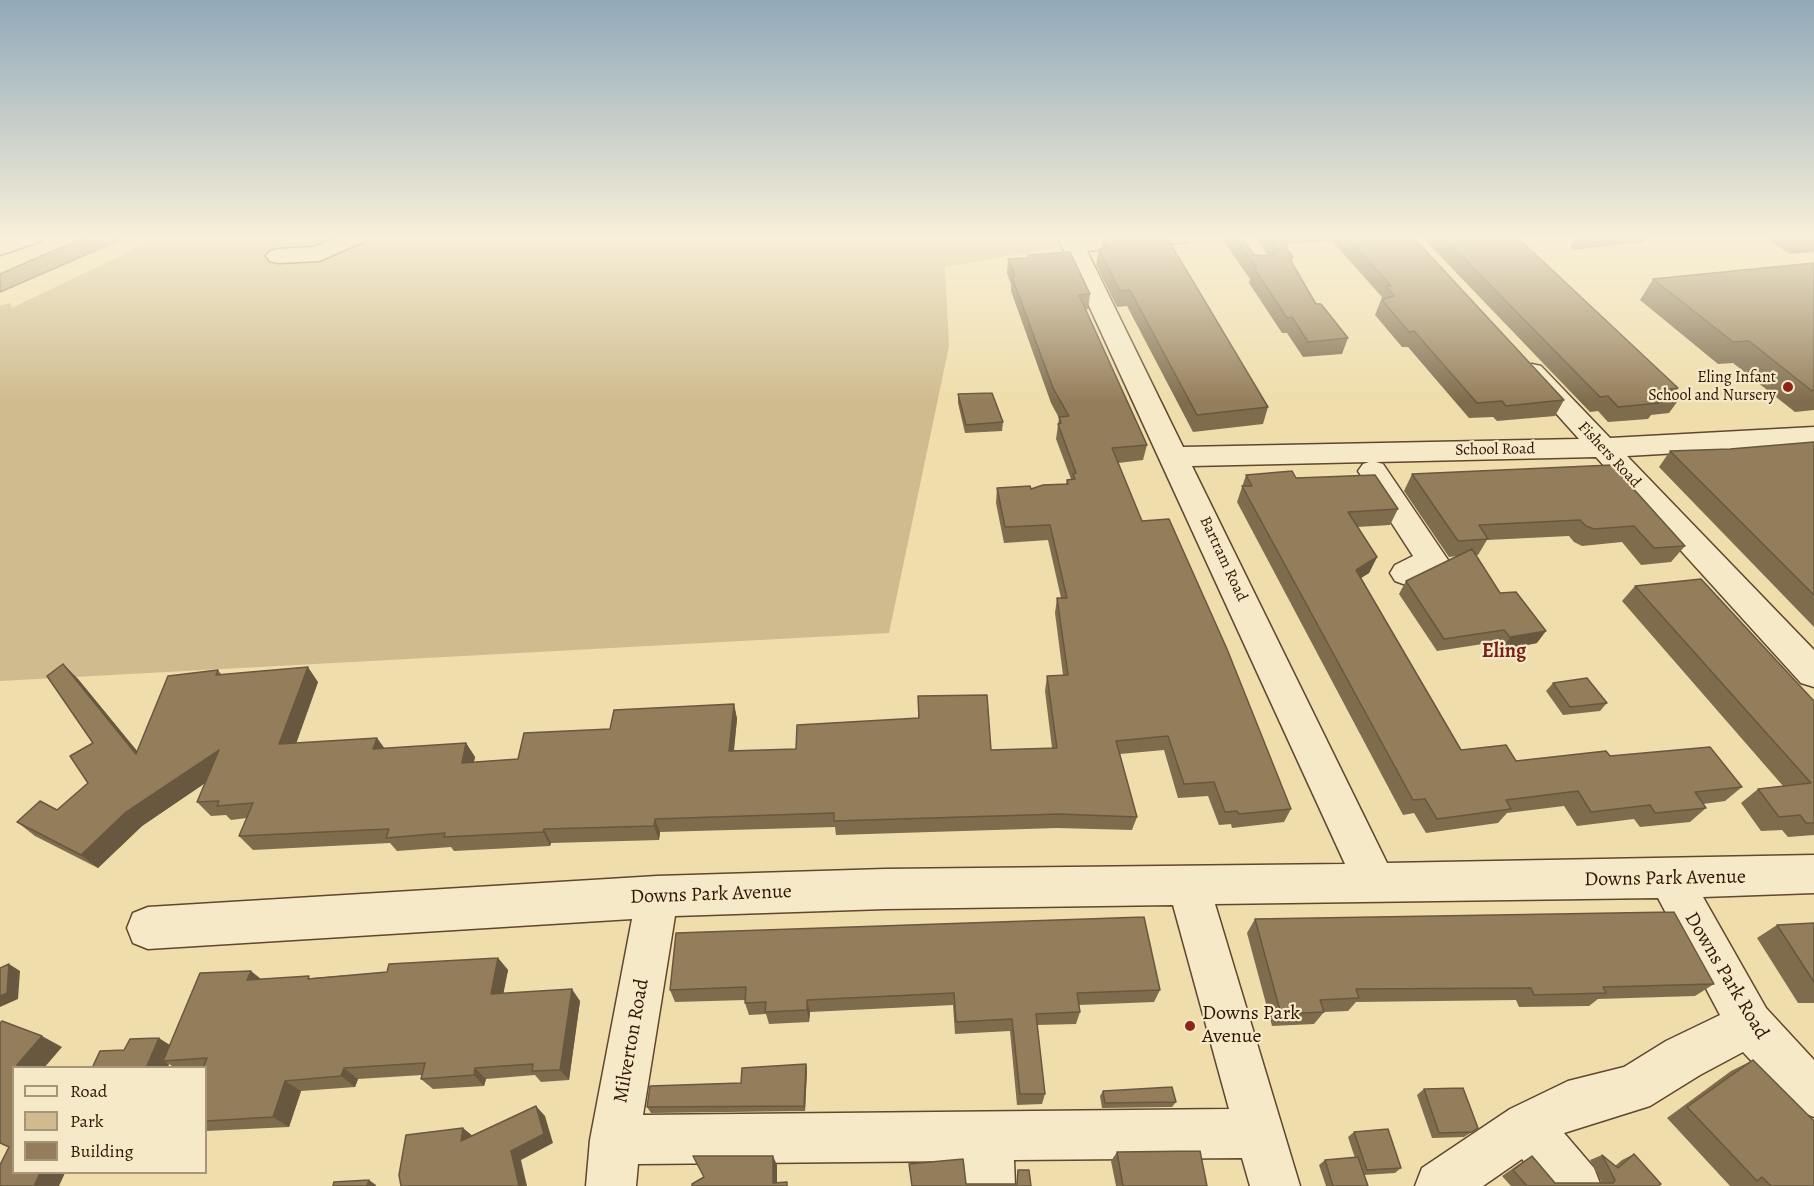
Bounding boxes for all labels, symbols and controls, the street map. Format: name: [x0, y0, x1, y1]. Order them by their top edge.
place label: Eling Infant School and Nursery: [1648, 368, 1776, 406]
marker: Eling Infant School and Nursery: [1781, 380, 1795, 394]
street label: Fishers Road: [1573, 418, 1645, 492]
street label: School Road: [1455, 440, 1535, 460]
street label: Bartram Road: [1195, 513, 1251, 605]
district label: Eling: [1482, 640, 1526, 664]
street label: Downs Park Avenue: [1584, 866, 1746, 892]
street label: Downs Park Avenue: [630, 880, 792, 910]
street label: Downs Park Road: [1679, 908, 1773, 1044]
street label: Milverton Road: [609, 977, 655, 1105]
place label: Downs Park Avenue: [1202, 1002, 1300, 1049]
marker: Downs Park Avenue: [1183, 1019, 1197, 1033]
legend: [12, 1066, 207, 1174]
text: Road: [70, 1079, 107, 1103]
text: Park: [70, 1109, 104, 1133]
text: Building: [70, 1139, 134, 1163]

